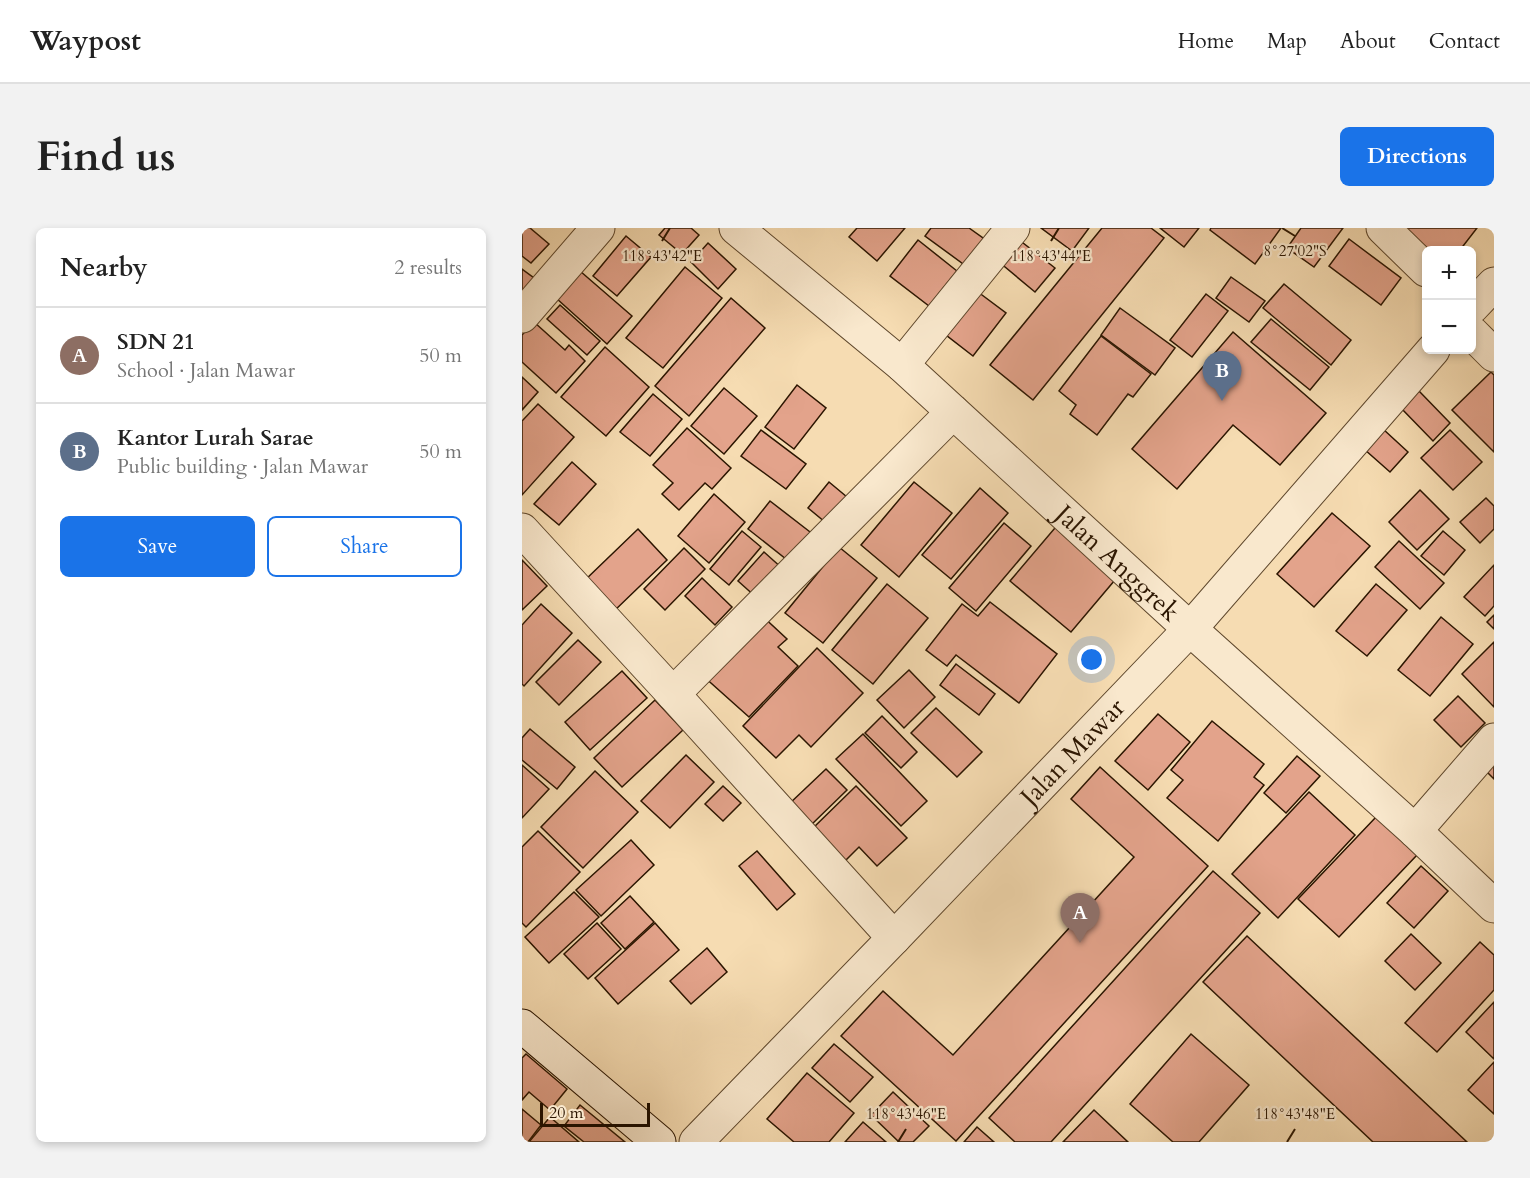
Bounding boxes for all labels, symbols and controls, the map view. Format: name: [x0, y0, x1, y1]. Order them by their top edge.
text: Waypost: [30, 22, 141, 60]
text: Home: [1178, 27, 1234, 56]
text: Map: [1267, 27, 1307, 56]
text: About: [1340, 27, 1396, 56]
text: Contact: [1429, 27, 1500, 56]
button: Directions: [1340, 127, 1494, 186]
text: Find us: [36, 128, 176, 185]
text: 8°27'02"S: [1263, 241, 1327, 261]
text: 118°43'42"E: [622, 246, 702, 266]
text: 118°43'44"E: [1011, 246, 1091, 266]
map controls: [1422, 246, 1476, 354]
button: +: [1422, 246, 1476, 300]
text: Nearby: [60, 250, 148, 285]
text: 2 results: [394, 254, 462, 281]
button: −: [1422, 300, 1476, 354]
text: SDN 21: [117, 327, 195, 357]
text: A: [72, 342, 87, 369]
text: 50 m: [419, 342, 462, 369]
pin: B: [1202, 352, 1242, 401]
text: School · Jalan Mawar: [117, 357, 295, 384]
text: Kantor Lurah Sarae: [117, 423, 314, 453]
text: B: [72, 438, 87, 465]
text: 50 m: [419, 438, 462, 465]
text: Public building · Jalan Mawar: [117, 453, 368, 480]
street label: Jalan Anggrek: [1045, 494, 1188, 629]
button: Save: [60, 516, 255, 577]
button: Share: [267, 516, 462, 577]
your location: [1077, 645, 1106, 674]
street label: Jalan Mawar: [1009, 690, 1133, 816]
pin: A: [1060, 894, 1100, 943]
scale bar: [540, 1100, 650, 1128]
text: 20 m: [549, 1102, 583, 1124]
text: 118°43'46"E: [866, 1104, 946, 1124]
text: 118°43'48"E: [1255, 1104, 1335, 1124]

